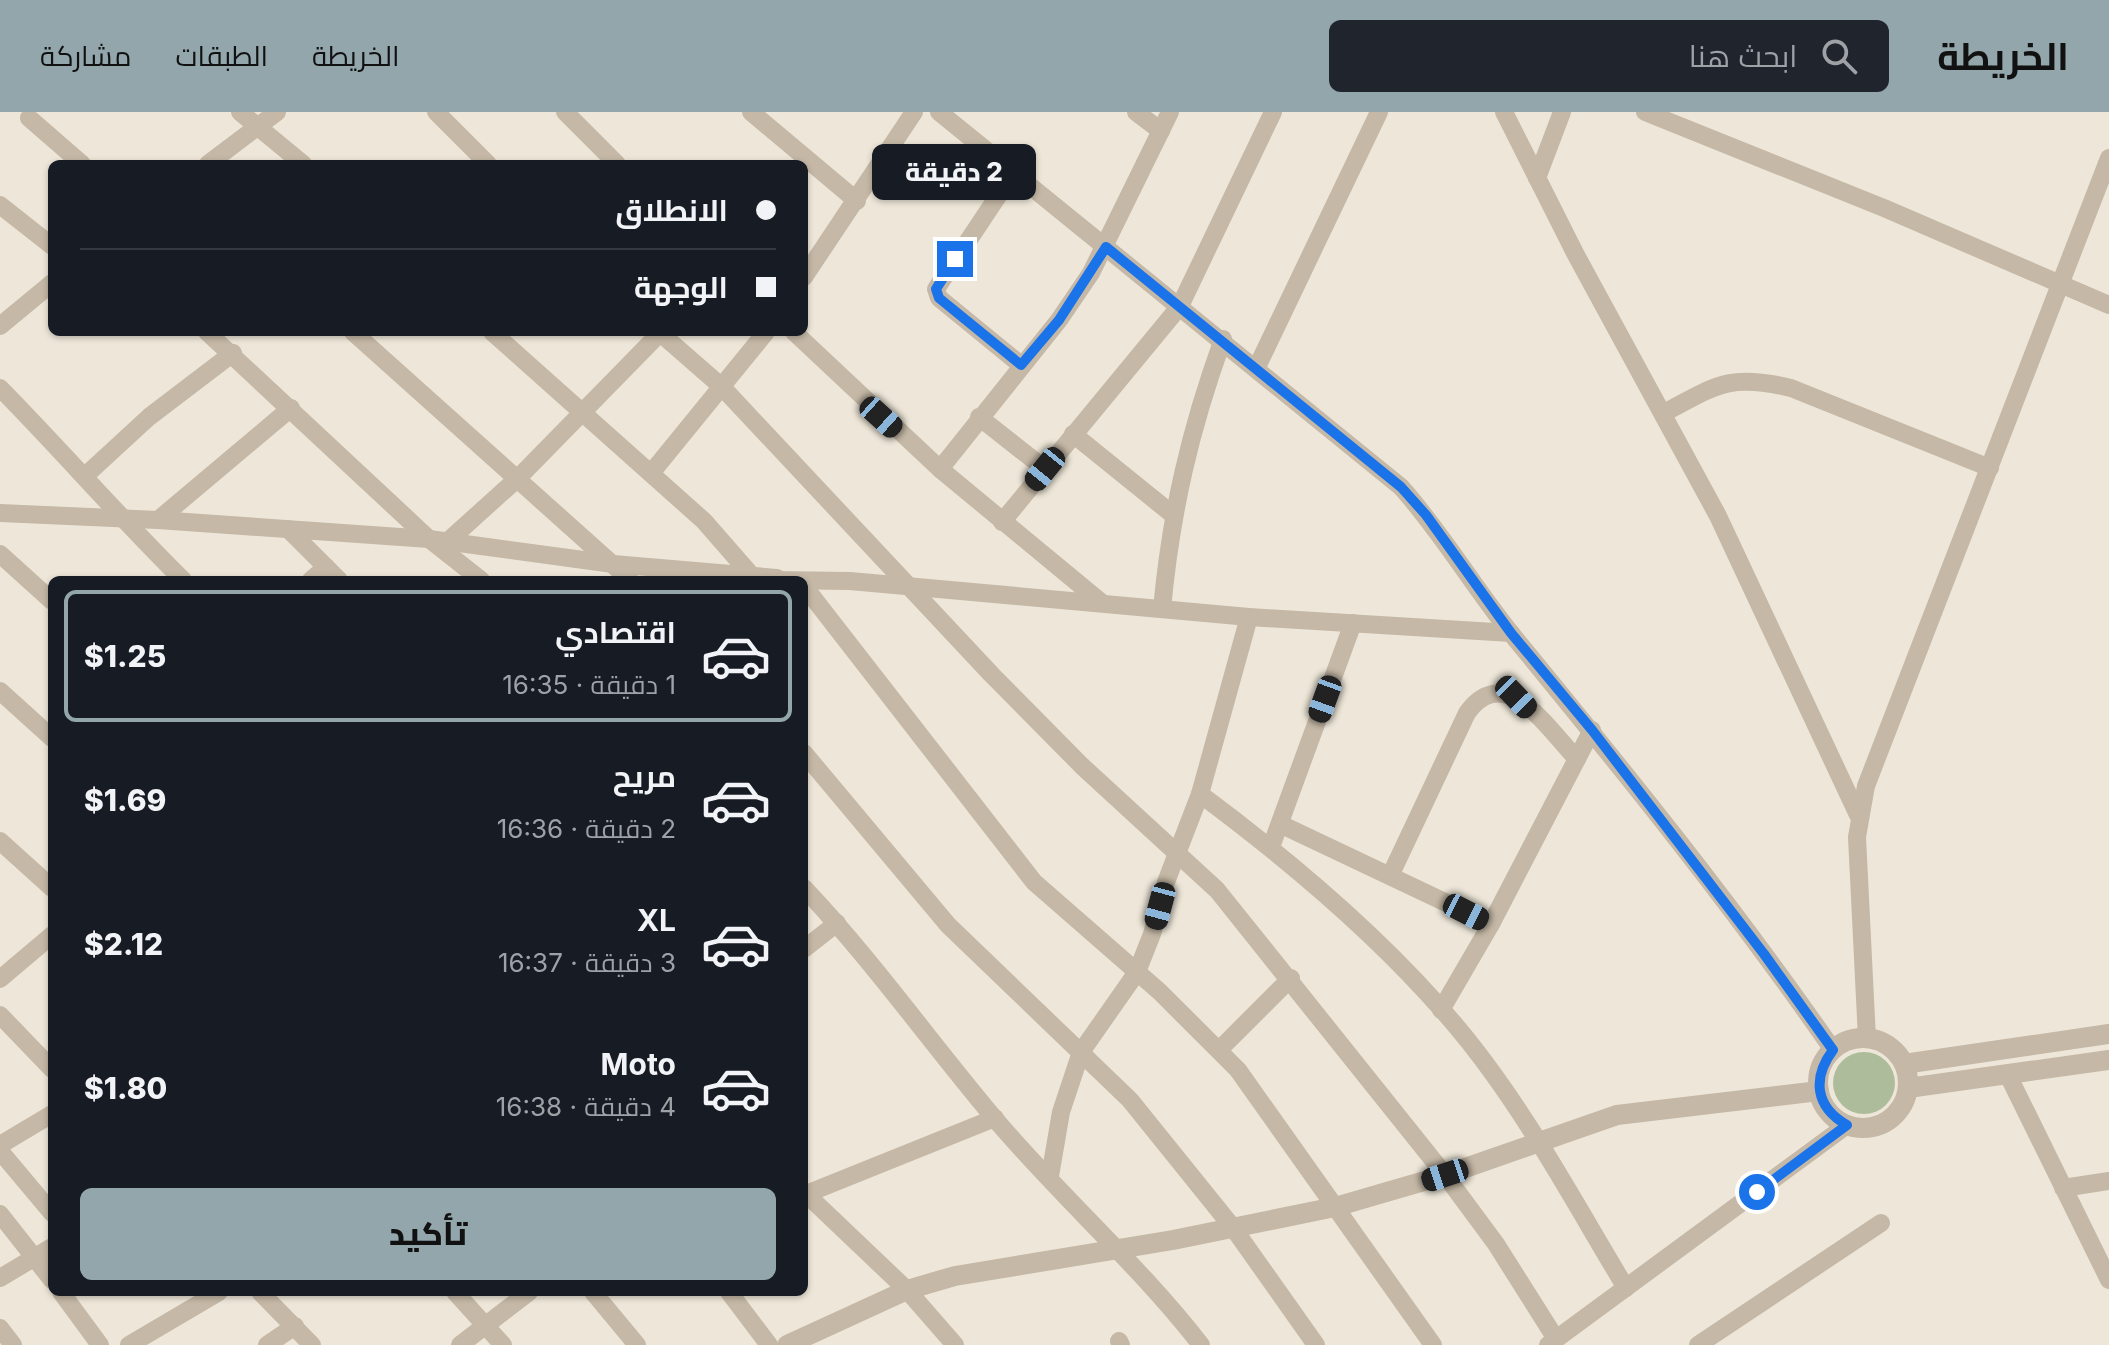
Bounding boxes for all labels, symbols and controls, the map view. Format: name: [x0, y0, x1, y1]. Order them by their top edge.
search box: [1329, 20, 1889, 92]
text: الخريطة: [1937, 33, 2069, 79]
icon: search: [1817, 34, 1861, 78]
text: ابحث هنا: [1689, 38, 1797, 74]
text: مشاركة: [40, 39, 131, 73]
text: الطبقات: [175, 39, 268, 73]
text: الخريطة: [312, 39, 399, 73]
callout: 2 دقيقة: [873, 143, 1037, 199]
text: 2 دقيقة: [905, 156, 1003, 187]
text: الانطلاق: [615, 192, 728, 228]
route end: [937, 241, 973, 277]
text: الوجهة: [634, 269, 728, 305]
car: [855, 392, 907, 442]
car: [1021, 443, 1069, 495]
text: اقتصادي: [555, 614, 676, 650]
icon: car: [700, 620, 772, 692]
text: $1.25: [84, 638, 166, 674]
text: 1 دقيقة · 16:35: [502, 669, 676, 700]
car: [1491, 671, 1541, 723]
car: [1306, 672, 1344, 726]
text: مريح: [613, 758, 676, 794]
icon: car: [700, 764, 772, 836]
text: $1.69: [84, 782, 166, 818]
text: 2 دقيقة · 16:36: [497, 813, 676, 844]
car: [1142, 880, 1178, 932]
car: [1439, 890, 1493, 934]
text: XL: [637, 902, 676, 938]
icon: car: [700, 908, 772, 980]
text: $2.12: [84, 926, 163, 962]
text: 3 دقيقة · 16:37: [498, 947, 676, 978]
text: Moto: [601, 1046, 676, 1082]
icon: car: [700, 1052, 772, 1124]
text: $1.80: [84, 1070, 167, 1106]
text: 4 دقيقة · 16:38: [496, 1091, 676, 1122]
car: [1418, 1156, 1472, 1194]
route start: [1739, 1174, 1775, 1210]
button: تأكيد: [80, 1188, 776, 1280]

